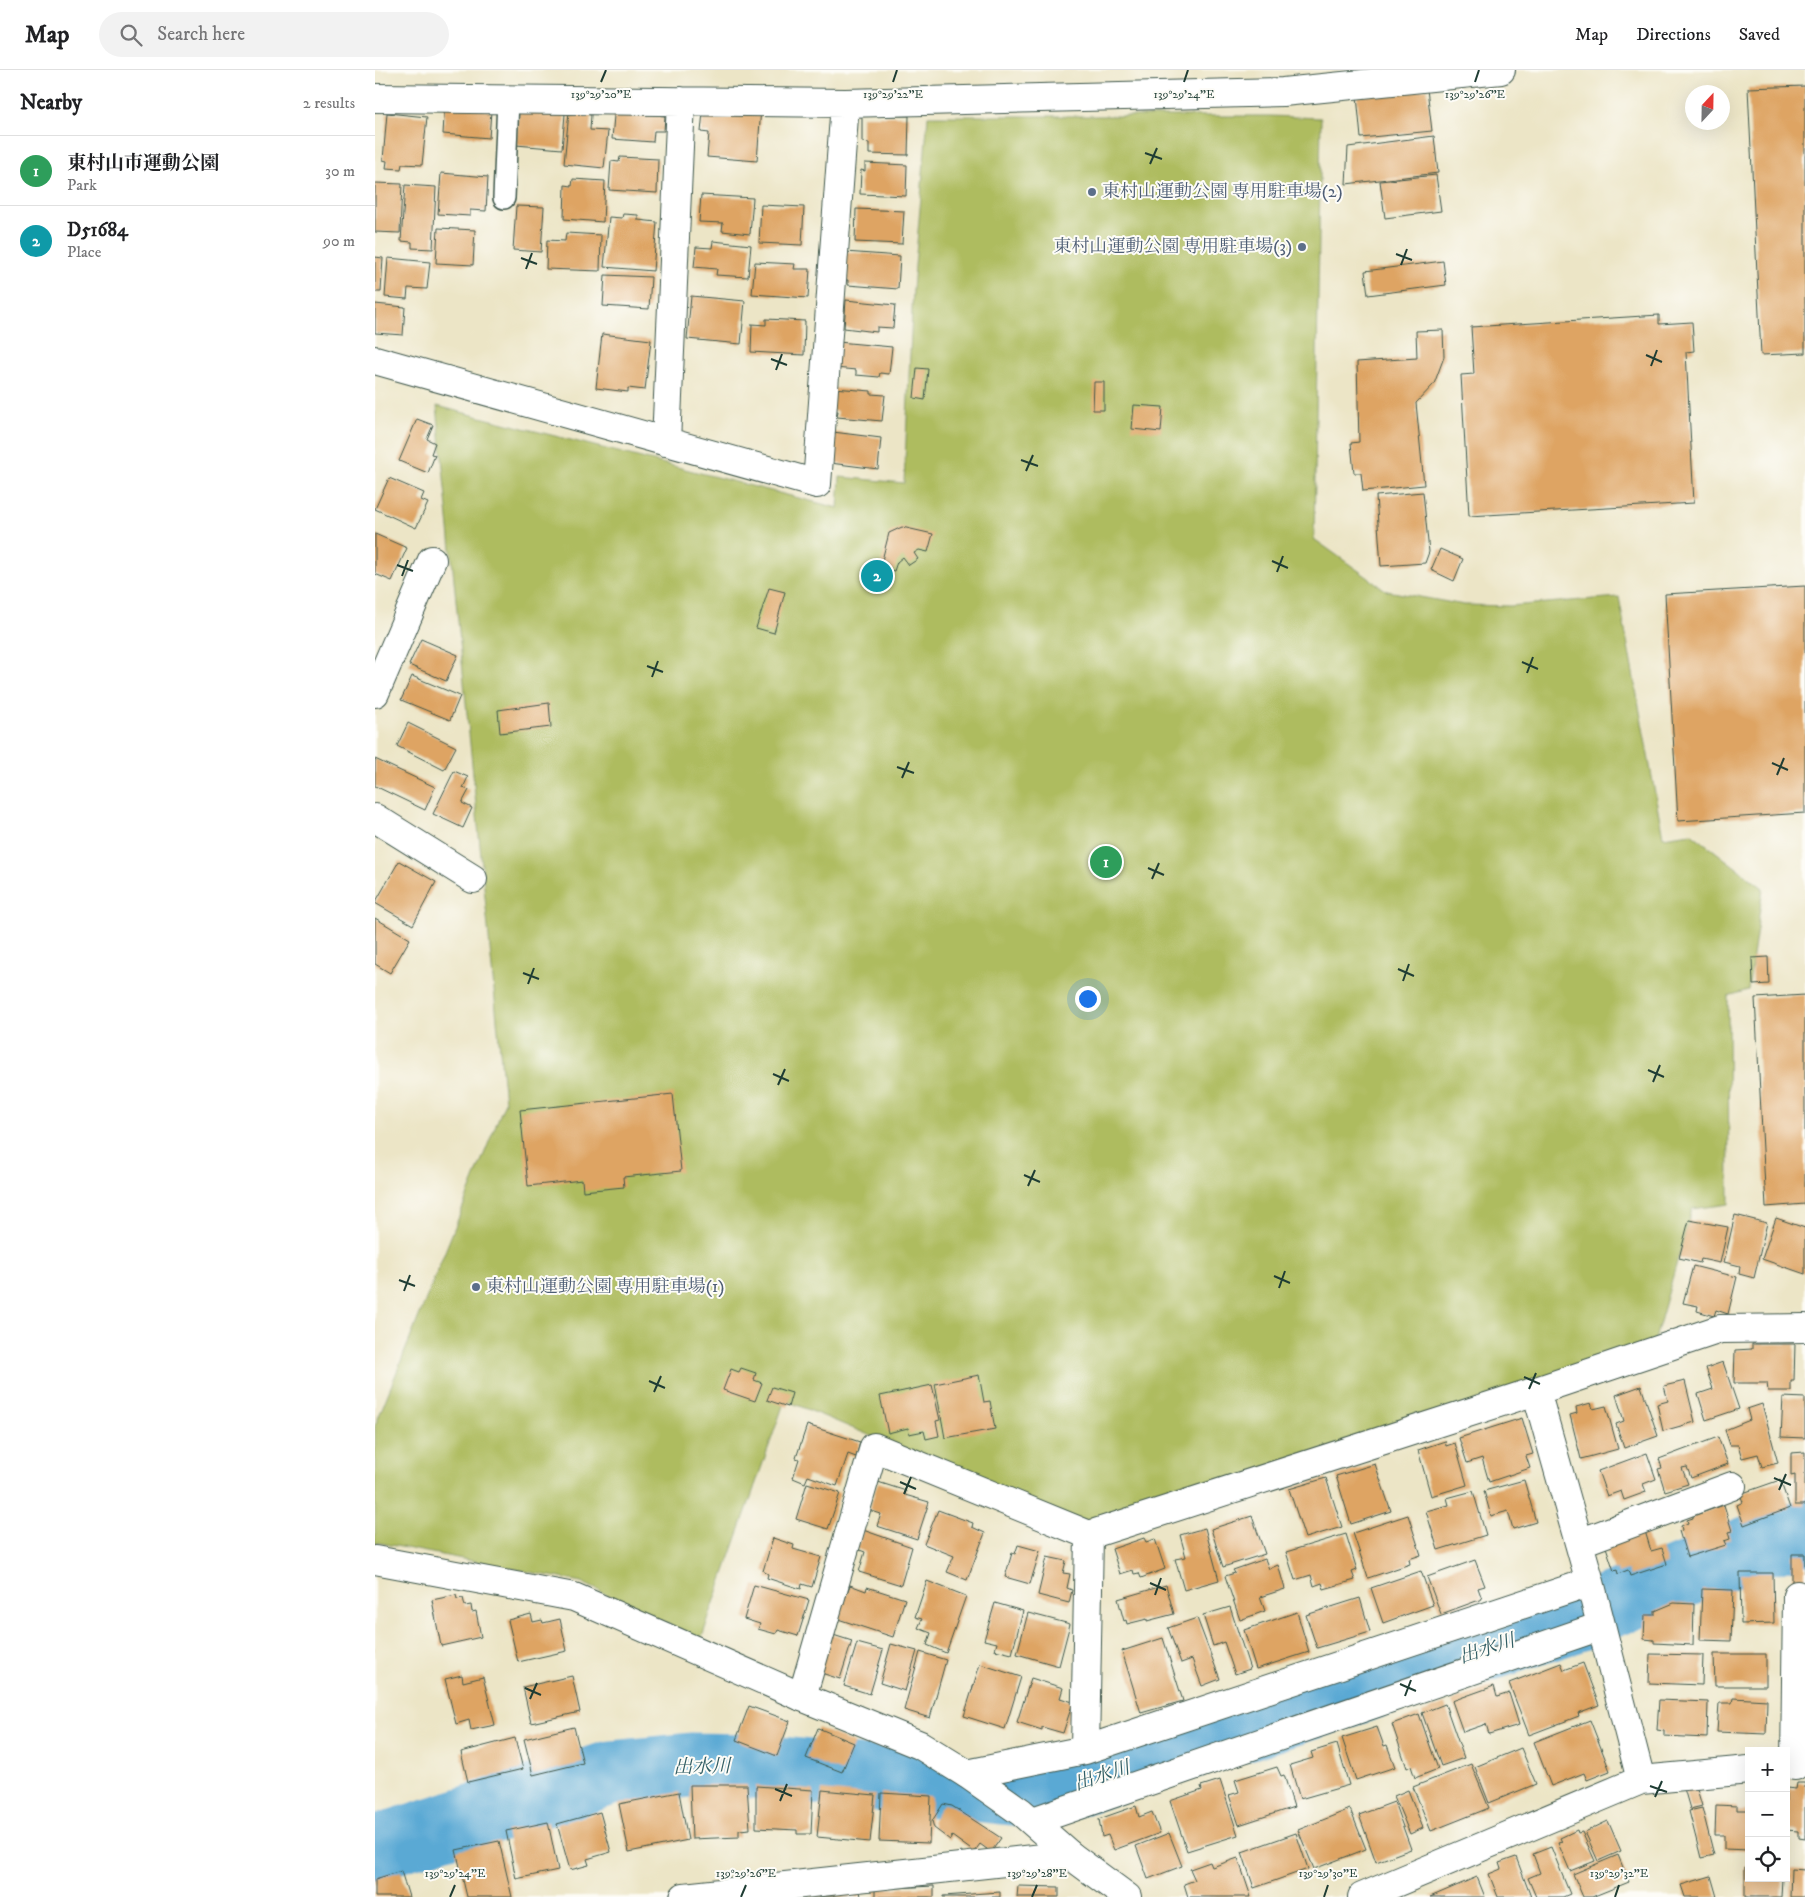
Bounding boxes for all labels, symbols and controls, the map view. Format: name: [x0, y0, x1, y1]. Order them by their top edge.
search box: [99, 12, 449, 57]
text: Map: [25, 20, 69, 50]
icon: search: [117, 21, 145, 49]
text: Search here: [157, 23, 245, 46]
text: Map: [1575, 24, 1608, 46]
text: Directions: [1636, 24, 1711, 46]
text: Saved: [1739, 24, 1780, 46]
north arrow: [1685, 85, 1730, 130]
text: 139°29'20"E: [571, 87, 632, 102]
text: 139°29'22"E: [863, 87, 923, 102]
text: 139°29'24"E: [1154, 87, 1215, 102]
text: 139°29'26"E: [1445, 87, 1506, 102]
text: Nearby: [20, 90, 82, 116]
text: 2 results: [303, 93, 355, 113]
text: 東村山市運動公園: [67, 152, 219, 175]
text: 1: [33, 161, 39, 181]
text: 30 m: [325, 161, 355, 181]
text: Park: [67, 175, 97, 195]
place label: 東村山運動公園 専用駐車場(2): [1102, 181, 1343, 203]
marker: 東村山運動公園 専用駐車場(2): [1086, 186, 1098, 198]
text: D51684: [67, 219, 128, 242]
text: 2: [32, 231, 40, 251]
text: 90 m: [323, 231, 355, 251]
place label: 東村山運動公園 専用駐車場(3): [1053, 236, 1292, 258]
marker: 東村山運動公園 専用駐車場(3): [1296, 241, 1308, 253]
text: Place: [67, 242, 101, 262]
pin: 2: [861, 557, 893, 595]
pin: 1: [1090, 843, 1122, 881]
your location: [1075, 986, 1101, 1012]
place label: 東村山運動公園 専用駐車場(1): [486, 1276, 724, 1298]
marker: 東村山運動公園 専用駐車場(1): [470, 1281, 482, 1293]
water label: 出水川: [1456, 1629, 1520, 1669]
map controls: [1745, 1747, 1790, 1882]
button: +: [1745, 1747, 1790, 1792]
water label: 出水川: [673, 1755, 733, 1779]
water label: 出水川: [1071, 1756, 1135, 1796]
button: −: [1745, 1792, 1790, 1837]
button: locate: [1745, 1837, 1790, 1882]
text: 139°29'24"E: [425, 1866, 486, 1881]
text: 139°29'26"E: [716, 1866, 777, 1881]
text: 139°29'28"E: [1007, 1866, 1068, 1881]
text: 139°29'30"E: [1298, 1866, 1358, 1881]
text: 139°29'32"E: [1590, 1866, 1649, 1881]

